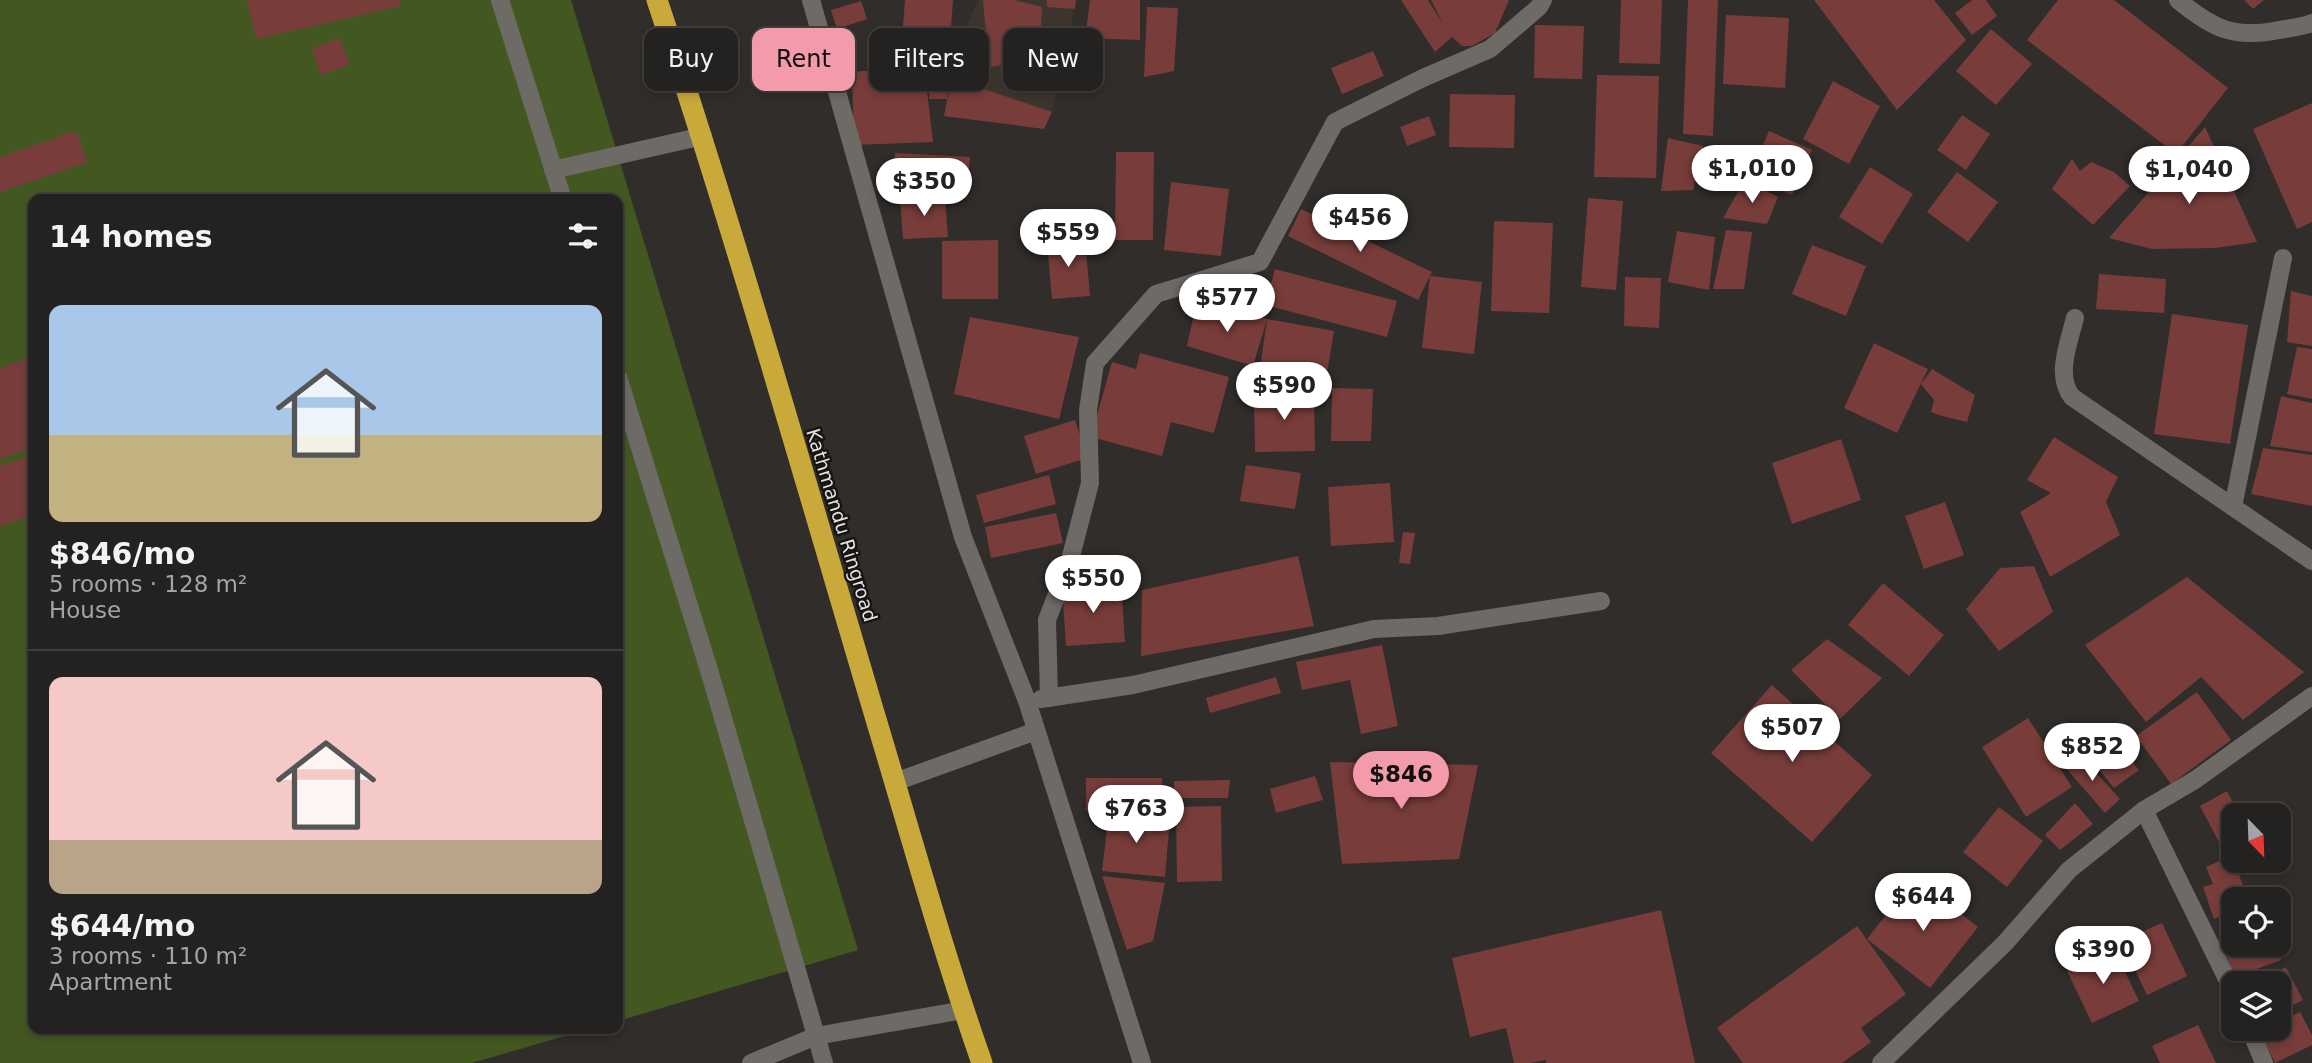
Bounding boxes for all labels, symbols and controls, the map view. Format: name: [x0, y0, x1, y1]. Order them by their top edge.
chip: Buy: [644, 28, 738, 91]
chip: Rent: [752, 28, 855, 91]
chip: Filters: [869, 28, 989, 91]
chip: New: [1003, 28, 1103, 91]
pin: $1,010: [1695, 146, 1809, 205]
pin: $1,040: [2132, 146, 2246, 206]
text: $1,010: [1708, 155, 1796, 181]
text: $1,040: [2145, 156, 2233, 182]
pin: $350: [883, 158, 965, 218]
text: $350: [892, 168, 956, 194]
pin: $456: [1319, 194, 1401, 254]
text: $456: [1328, 204, 1392, 230]
pin: $559: [1027, 210, 1109, 269]
icon: filters: [564, 217, 602, 255]
text: 14 homes: [49, 219, 213, 254]
text: $559: [1036, 219, 1100, 245]
pin: $577: [1186, 274, 1268, 334]
text: $577: [1195, 284, 1259, 310]
icon: home: [263, 350, 389, 476]
pin: $590: [1243, 362, 1325, 422]
text: $590: [1252, 372, 1316, 398]
street label: Kathmandu Ringroad: [802, 426, 882, 624]
text: $846/mo: [49, 536, 195, 571]
pin: $550: [1052, 556, 1134, 615]
text: $550: [1061, 565, 1125, 591]
text: 5 rooms · 128 m²: [49, 571, 247, 597]
text: House: [49, 597, 121, 623]
pin: $507: [1751, 704, 1833, 764]
text: $507: [1760, 714, 1824, 740]
icon: home: [263, 722, 389, 848]
pin: $852: [2051, 724, 2133, 783]
text: $852: [2060, 733, 2124, 759]
pin: $846: [1360, 752, 1442, 811]
text: $846: [1369, 761, 1433, 787]
pin: $763: [1095, 786, 1177, 845]
text: $763: [1104, 795, 1168, 821]
north arrow: [2221, 803, 2291, 873]
map controls: [2221, 803, 2291, 1041]
pin: $644: [1882, 874, 1964, 933]
text: $644: [1891, 883, 1955, 909]
button: locate: [2221, 887, 2291, 957]
text: $644/mo: [49, 908, 195, 943]
pin: $390: [2062, 926, 2144, 986]
text: $390: [2071, 936, 2135, 962]
text: 3 rooms · 110 m²: [49, 943, 247, 969]
text: Apartment: [49, 969, 172, 995]
button: layers: [2221, 971, 2291, 1041]

